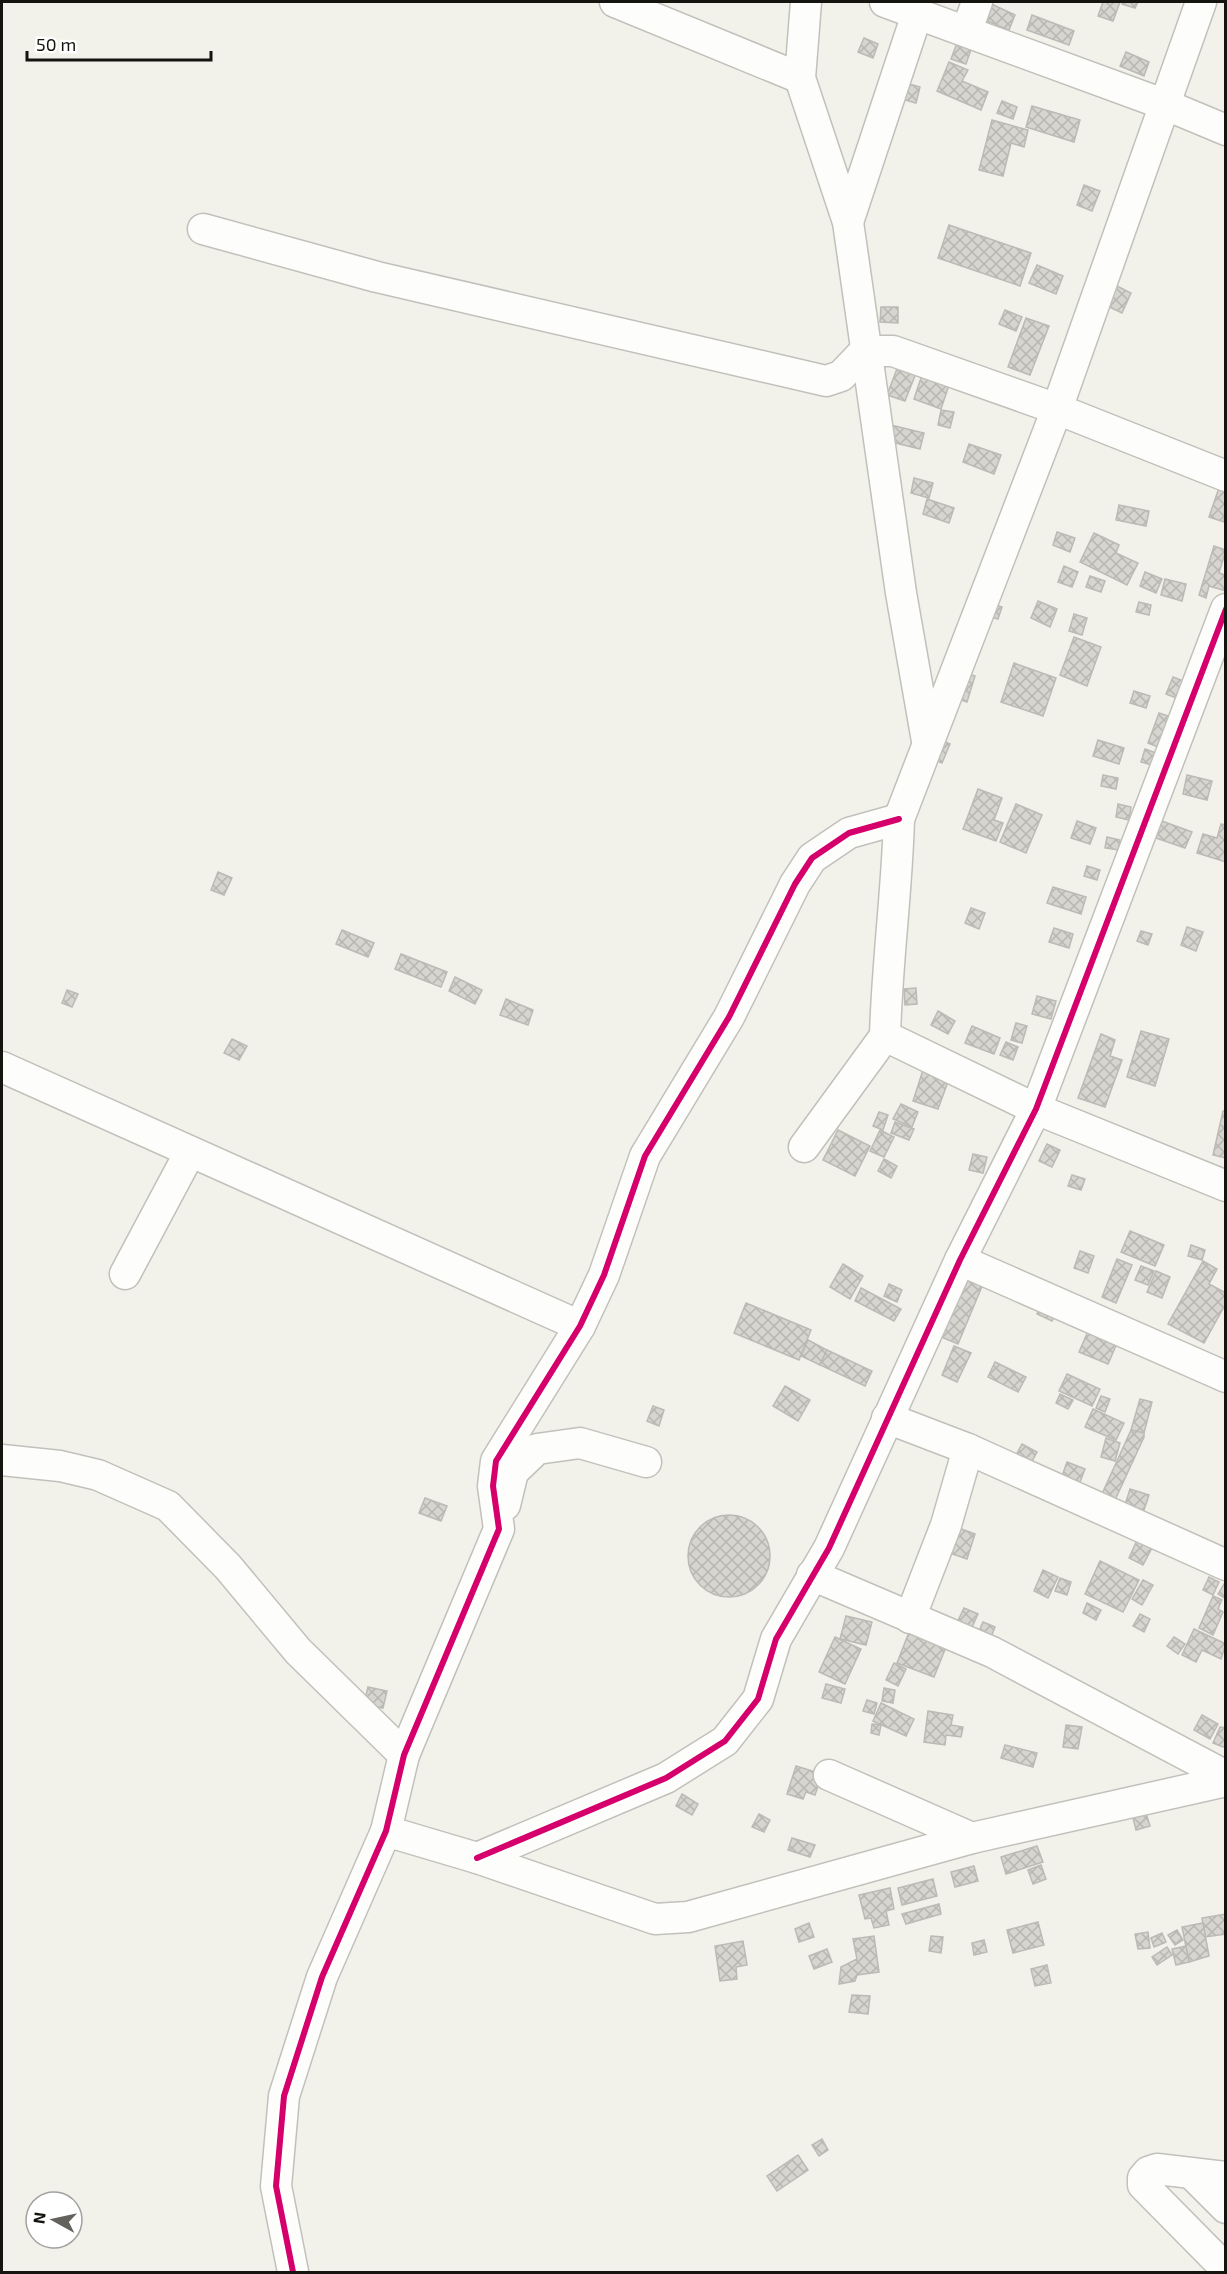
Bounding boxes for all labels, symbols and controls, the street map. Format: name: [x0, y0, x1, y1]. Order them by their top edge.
scale bar: [27, 24, 212, 62]
text: 50 m: [36, 33, 76, 55]
north arrow: [24, 2190, 84, 2250]
text: N: [28, 2211, 49, 2225]

